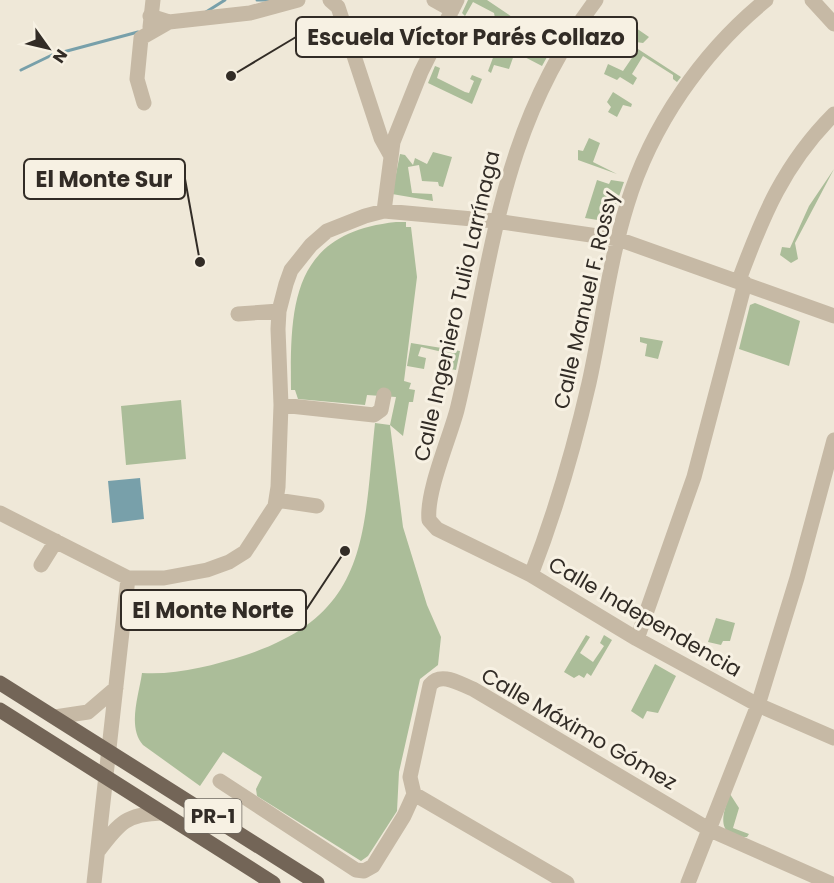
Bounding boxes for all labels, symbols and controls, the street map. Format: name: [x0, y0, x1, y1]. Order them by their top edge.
callout: Escuela Víctor Parés Collazo: [296, 17, 637, 57]
north arrow: [18, 18, 78, 78]
text: Escuela Víctor Parés Collazo: [307, 22, 625, 53]
text: N: [47, 45, 73, 68]
street label: Calle Ingeniero Tulio Larrínaga: [407, 148, 506, 464]
callout: El Monte Sur: [24, 159, 185, 199]
text: El Monte Sur: [35, 164, 173, 195]
street label: Calle Manuel F. Rossy: [546, 188, 625, 412]
street label: Calle Independencia: [543, 549, 747, 684]
callout: El Monte Norte: [121, 590, 306, 630]
text: El Monte Norte: [132, 595, 294, 626]
street label: Calle Máximo Gómez: [476, 661, 682, 797]
road number: PR-1: [184, 799, 242, 833]

